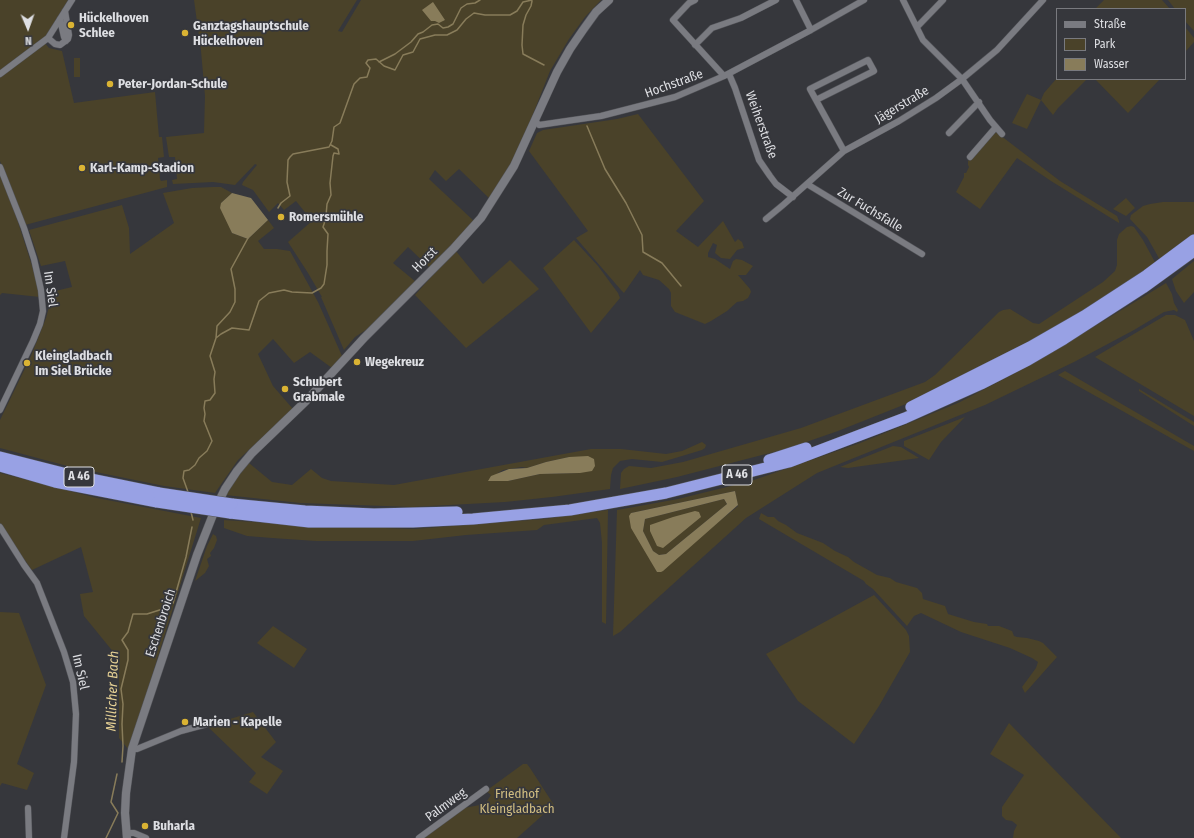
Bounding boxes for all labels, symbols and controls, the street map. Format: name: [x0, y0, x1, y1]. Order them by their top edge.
north arrow: [8, 8, 48, 48]
legend: [1056, 8, 1186, 80]
place label: Hückelhoven Schlee: [79, 10, 149, 41]
text: Straße: [1094, 17, 1126, 31]
place label: Ganztagshauptschule Hückelhoven: [193, 18, 309, 49]
marker: Hückelhoven Schlee: [66, 20, 76, 30]
marker: Ganztagshauptschule Hückelhoven: [180, 28, 190, 38]
text: N: [25, 34, 32, 47]
text: Park: [1094, 37, 1115, 51]
text: Wasser: [1094, 57, 1129, 71]
street label: Hochstraße: [643, 66, 705, 102]
place label: Peter-Jordan-Schule: [118, 76, 227, 92]
marker: Peter-Jordan-Schule: [105, 79, 115, 89]
street label: Jägerstraße: [872, 83, 932, 127]
street label: Weiherstraße: [742, 89, 780, 161]
place label: Karl-Kamp-Stadion: [90, 160, 194, 176]
marker: Karl-Kamp-Stadion: [77, 163, 87, 173]
street label: Zur Fuchsfalle: [835, 184, 905, 236]
place label: Romersmühle: [289, 209, 363, 225]
marker: Romersmühle: [276, 212, 286, 222]
street label: Horst: [409, 244, 441, 276]
street label: Im Siel: [40, 270, 60, 308]
place label: Kleingladbach Im Siel Brücke: [35, 348, 112, 379]
place label: Wegekreuz: [365, 354, 424, 370]
marker: Wegekreuz: [352, 357, 362, 367]
marker: Kleingladbach Im Siel Brücke: [22, 358, 32, 368]
place label: Schubert Grabmale: [293, 374, 345, 405]
marker: Schubert Grabmale: [280, 384, 290, 394]
road number: A 46: [722, 465, 752, 485]
road number: A 46: [64, 467, 94, 487]
street label: Eschenbroich: [143, 587, 179, 659]
water label: Millicher Bach: [103, 650, 123, 732]
street label: Im Siel: [68, 653, 92, 691]
place label: Marien - Kapelle: [193, 714, 282, 730]
marker: Marien - Kapelle: [180, 717, 190, 727]
street label: Palmweg: [422, 785, 470, 825]
park label: Friedhof Kleingladbach: [479, 786, 555, 817]
place label: Buharla: [153, 818, 195, 834]
marker: Buharla: [140, 821, 150, 831]

